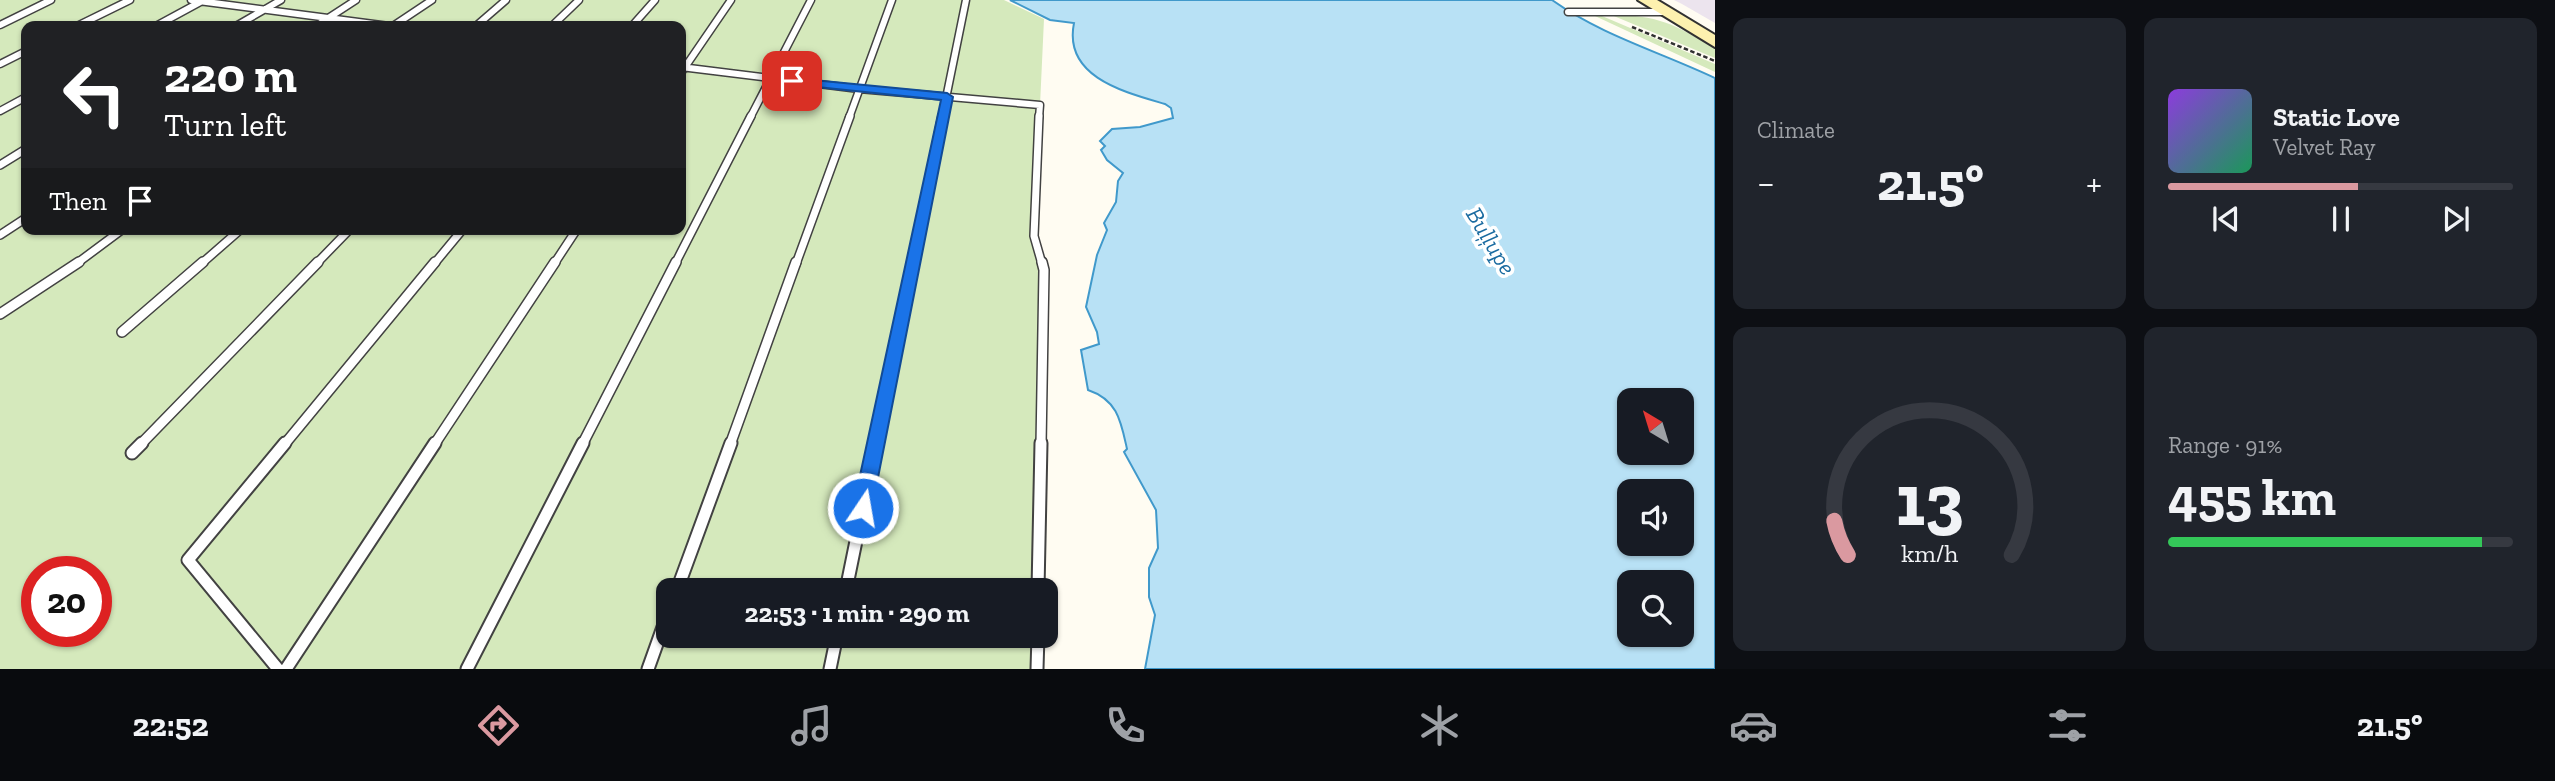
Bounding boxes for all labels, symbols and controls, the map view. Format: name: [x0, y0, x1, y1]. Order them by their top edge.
text: 220 m: [164, 46, 297, 105]
icon: left: [49, 49, 140, 140]
pin: [762, 51, 822, 111]
icon: arrive: [773, 62, 811, 100]
text: Static Love: [2273, 101, 2400, 133]
text: Turn left: [164, 106, 286, 144]
text: Climate: [1757, 116, 1835, 144]
text: Velvet Ray: [2273, 133, 2375, 161]
text: 21.5°: [1877, 151, 1984, 213]
text: −: [1757, 160, 1775, 206]
text: +: [2086, 160, 2102, 206]
icon: arrive: [121, 182, 159, 220]
text: Then: [49, 185, 107, 217]
icon: previous: [2207, 200, 2245, 238]
icon: pause: [2322, 200, 2360, 238]
icon: next: [2437, 200, 2475, 238]
water label: Buļļupe: [1460, 202, 1523, 280]
north arrow: [1617, 388, 1694, 466]
map controls: [1617, 388, 1694, 647]
text: Range · 91%: [2168, 431, 2282, 459]
text: 13: [1895, 456, 1964, 544]
text: 455 km: [2168, 466, 2336, 528]
position arrow: [826, 471, 900, 545]
button: sound: [1617, 479, 1694, 556]
text: km/h: [1901, 538, 1958, 568]
speed limit sign: 20: [21, 556, 112, 647]
button: search: [1617, 570, 1694, 647]
text: 22:53 · 1 min · 290 m: [744, 597, 970, 629]
icon: directions: [474, 701, 523, 750]
icon: music: [787, 701, 836, 750]
icon: phone: [1101, 701, 1150, 750]
icon: climate: [1415, 701, 1464, 750]
icon: car: [1729, 701, 1778, 750]
icon: filters: [2043, 701, 2092, 750]
text: 22:52: [132, 706, 209, 744]
text: 21.5°: [2357, 706, 2423, 744]

